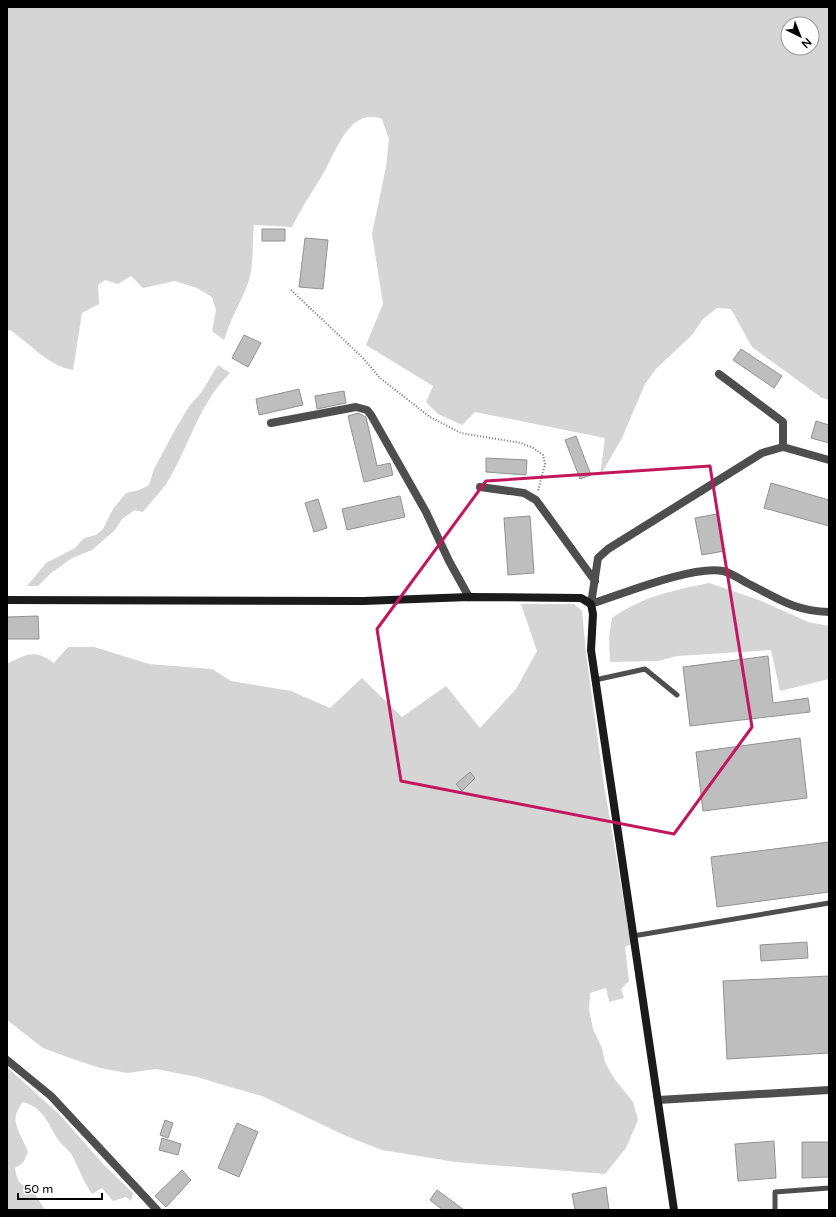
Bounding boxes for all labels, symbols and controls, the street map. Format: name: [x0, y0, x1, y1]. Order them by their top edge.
north arrow: [780, 16, 820, 56]
text: N: [799, 35, 814, 51]
scale bar: [18, 1175, 102, 1201]
text: 50 m: [24, 1182, 53, 1196]

